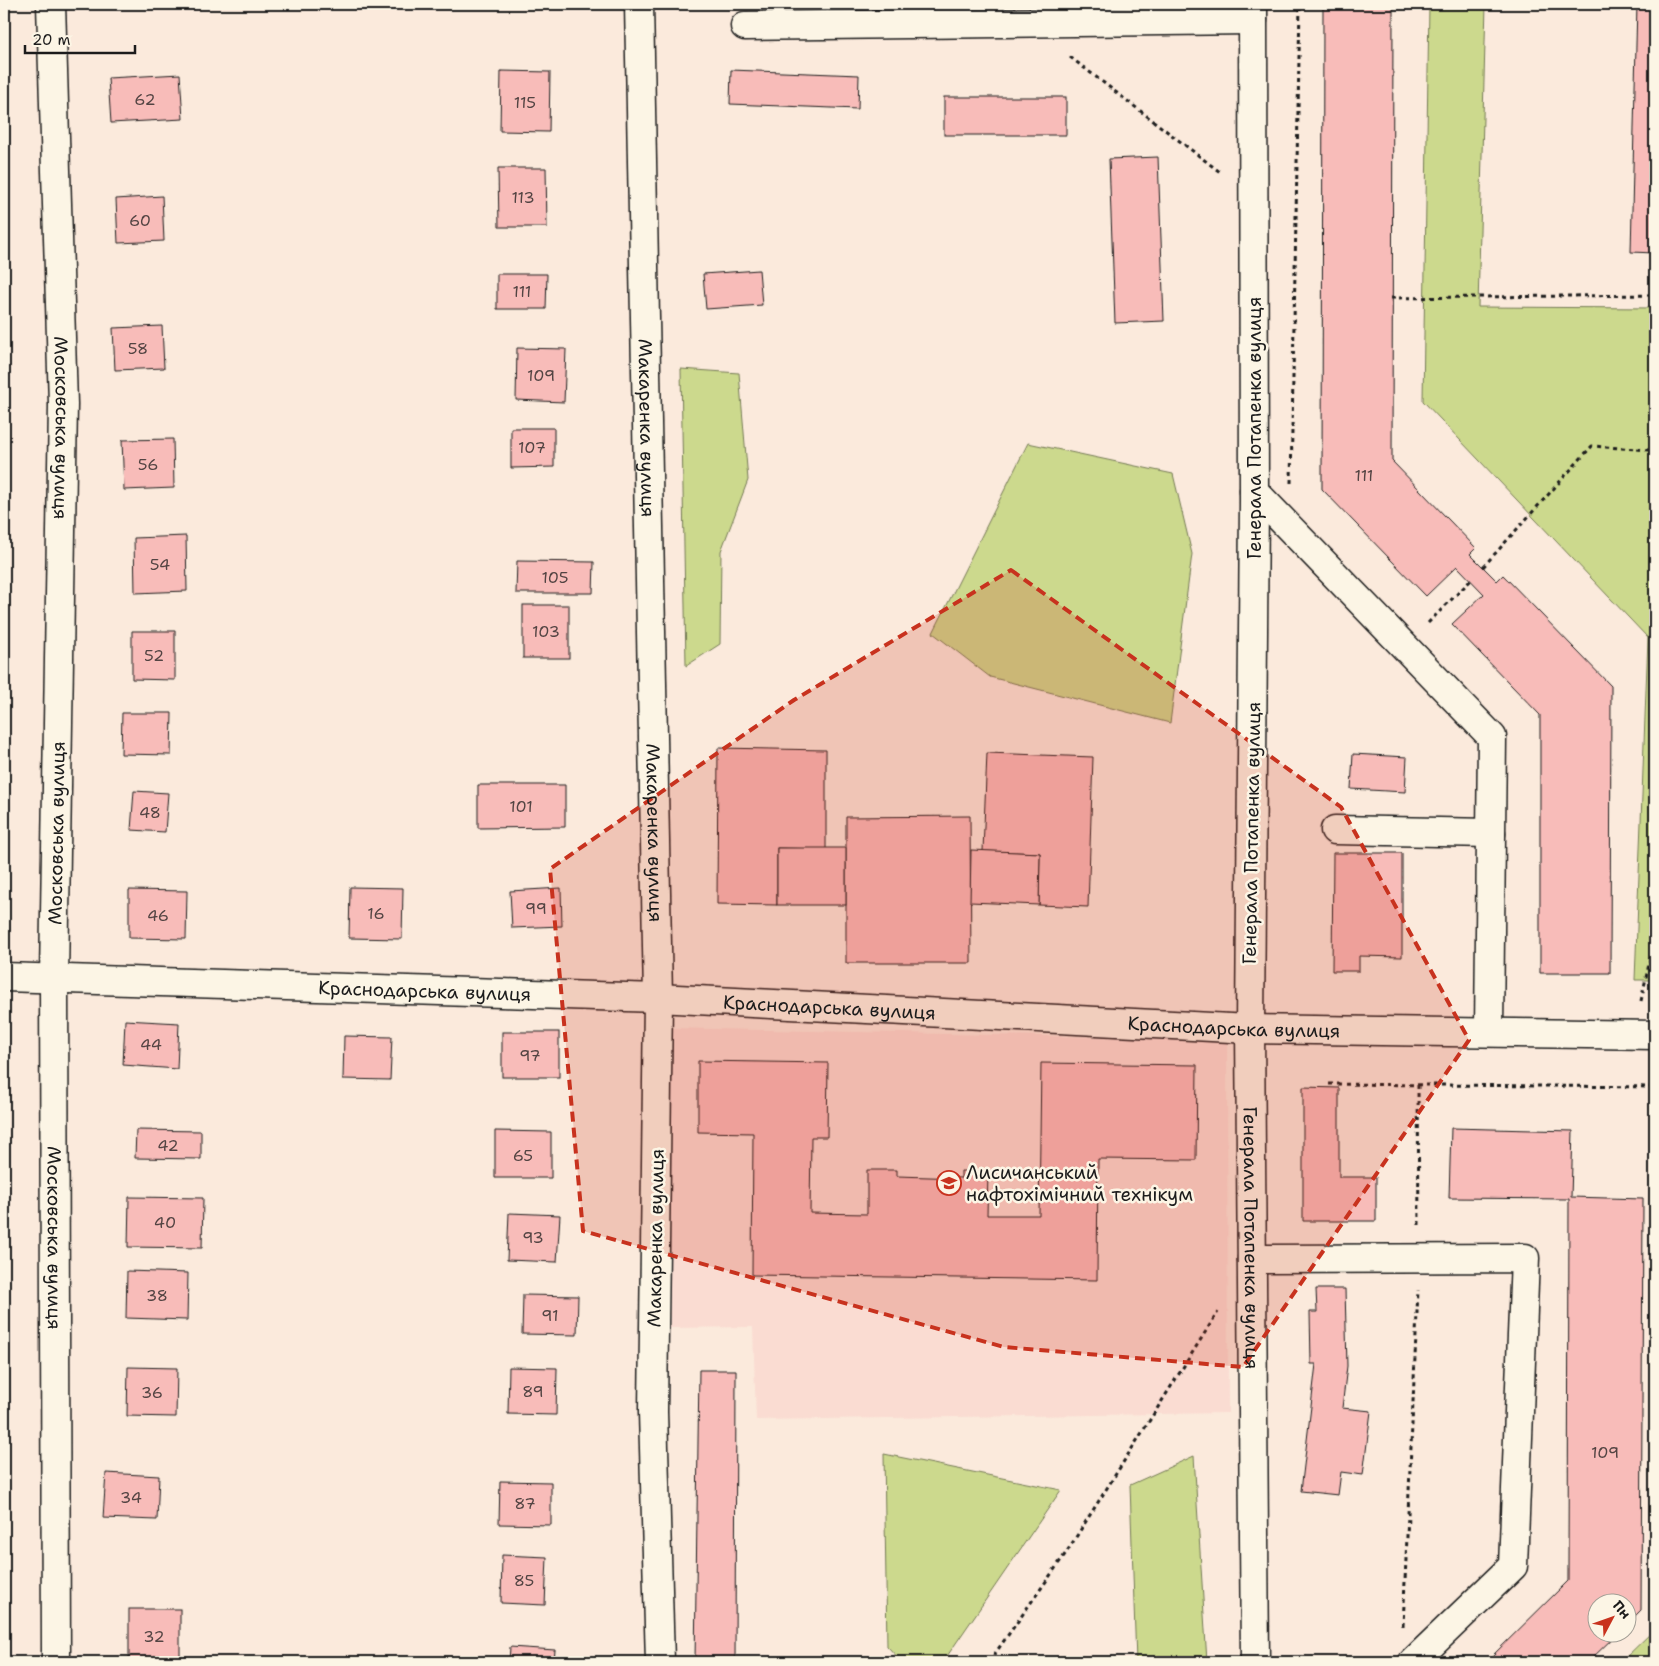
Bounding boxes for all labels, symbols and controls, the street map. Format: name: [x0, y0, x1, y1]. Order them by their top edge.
scale bar: [25, 22, 135, 54]
text: 20 m: [32, 30, 71, 50]
house number: 62: [134, 89, 156, 110]
house number: 115: [514, 92, 536, 113]
house number: 113: [511, 187, 535, 208]
house number: 60: [129, 210, 151, 231]
house number: 111: [513, 281, 531, 302]
street label: Генерала Потапенка вулиця: [1242, 297, 1267, 559]
street label: Московська вулиця: [48, 336, 75, 520]
house number: 58: [128, 338, 148, 359]
street label: Макаренка вулиця: [632, 338, 661, 518]
house number: 109: [527, 365, 555, 386]
house number: 107: [518, 437, 546, 458]
house number: 56: [138, 454, 158, 475]
house number: 111: [1355, 465, 1373, 486]
house number: 54: [150, 554, 170, 575]
house number: 105: [541, 567, 569, 588]
house number: 103: [532, 621, 560, 642]
house number: 52: [144, 645, 164, 666]
street label: Генерала Потапенка вулиця: [1237, 701, 1266, 965]
street label: Московська вулиця: [42, 741, 71, 925]
street label: Макаренка вулиця: [640, 743, 669, 922]
house number: 101: [509, 796, 533, 817]
house number: 48: [139, 802, 161, 823]
house number: 99: [525, 898, 547, 919]
house number: 16: [367, 903, 385, 924]
house number: 46: [147, 905, 169, 926]
street label: Краснодарська вулиця: [318, 975, 532, 1007]
street label: Краснодарська вулиця: [722, 989, 936, 1026]
street label: Краснодарська вулиця: [1127, 1011, 1341, 1043]
house number: 44: [140, 1034, 162, 1055]
house number: 97: [519, 1045, 541, 1066]
street label: Генерала Потапенка вулиця: [1238, 1106, 1265, 1370]
house number: 42: [157, 1135, 179, 1156]
house number: 65: [513, 1145, 533, 1166]
street label: Московська вулиця: [41, 1146, 67, 1330]
street label: Макаренка вулиця: [641, 1148, 670, 1328]
place label: Лисичанський нафтохімічний технікум: [966, 1160, 1193, 1207]
school or university icon: Лисичанський нафтохімічний технікум: [936, 1170, 962, 1196]
house number: 40: [154, 1212, 176, 1233]
house number: 93: [522, 1227, 544, 1248]
house number: 38: [146, 1285, 168, 1306]
house number: 91: [541, 1305, 559, 1326]
house number: 89: [522, 1381, 544, 1402]
house number: 36: [141, 1382, 163, 1403]
house number: 109: [1591, 1442, 1619, 1463]
house number: 34: [120, 1487, 142, 1508]
house number: 87: [514, 1493, 536, 1514]
house number: 85: [514, 1570, 534, 1591]
north arrow: [1586, 1594, 1636, 1644]
text: Пн: [1609, 1597, 1635, 1622]
house number: 32: [143, 1626, 165, 1647]

